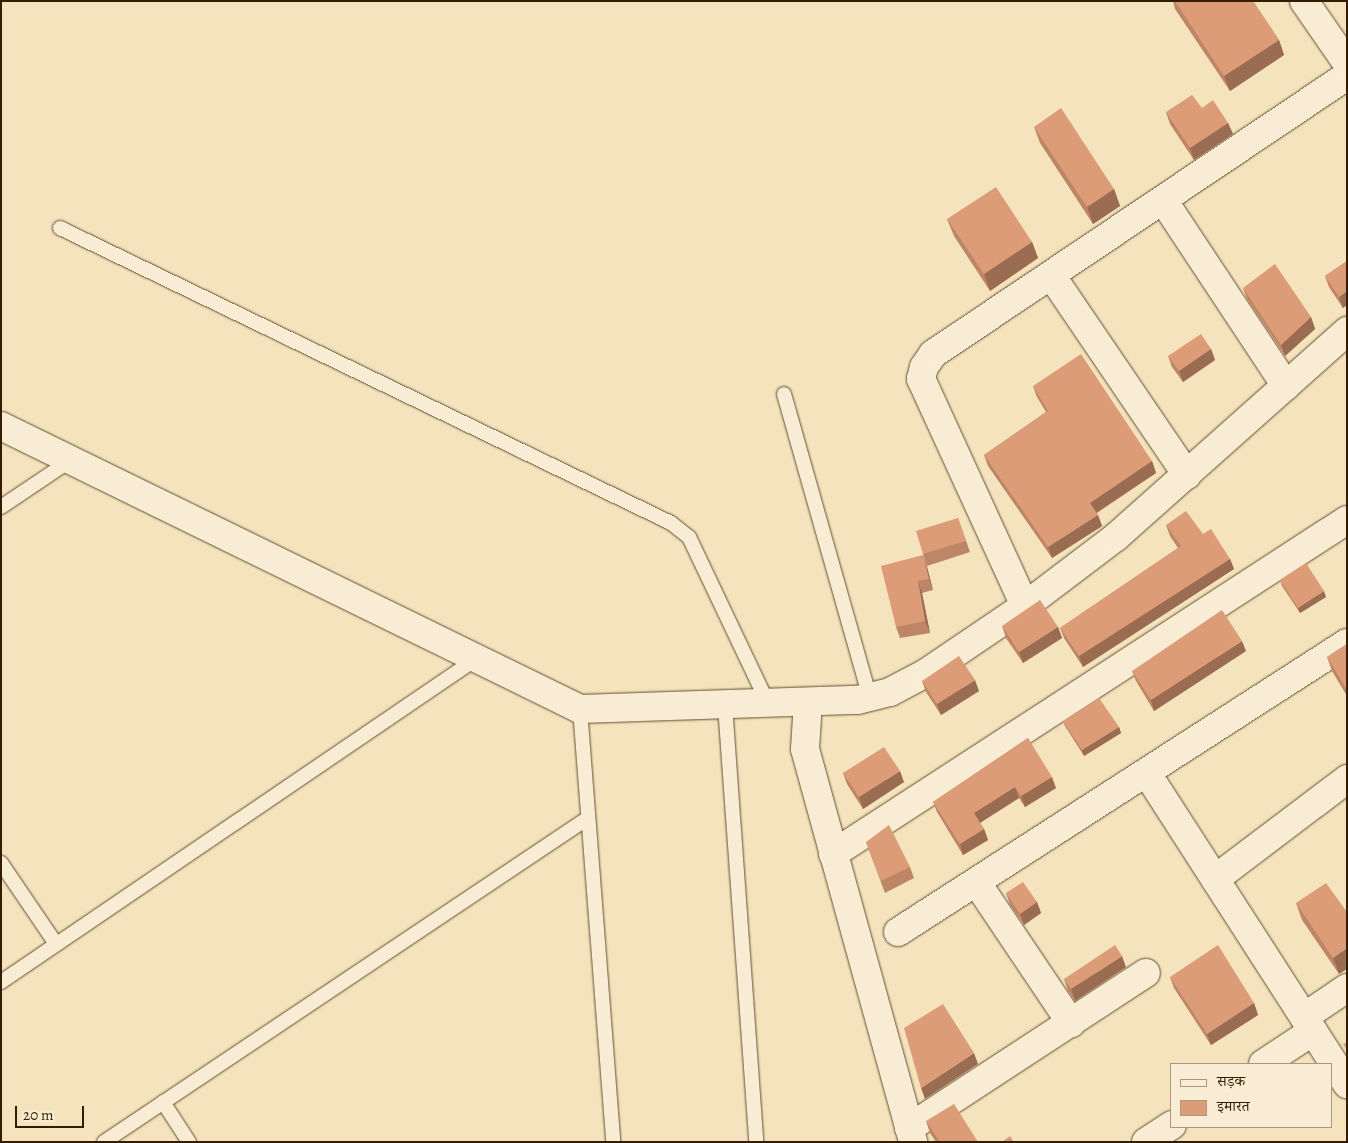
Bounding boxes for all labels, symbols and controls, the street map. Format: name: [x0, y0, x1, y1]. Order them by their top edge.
legend: [1170, 1063, 1333, 1128]
text: सड़क: [1217, 1071, 1245, 1091]
scale bar: [18, 1096, 86, 1128]
text: इमारत: [1217, 1096, 1250, 1116]
text: 20 m: [23, 1105, 54, 1125]

